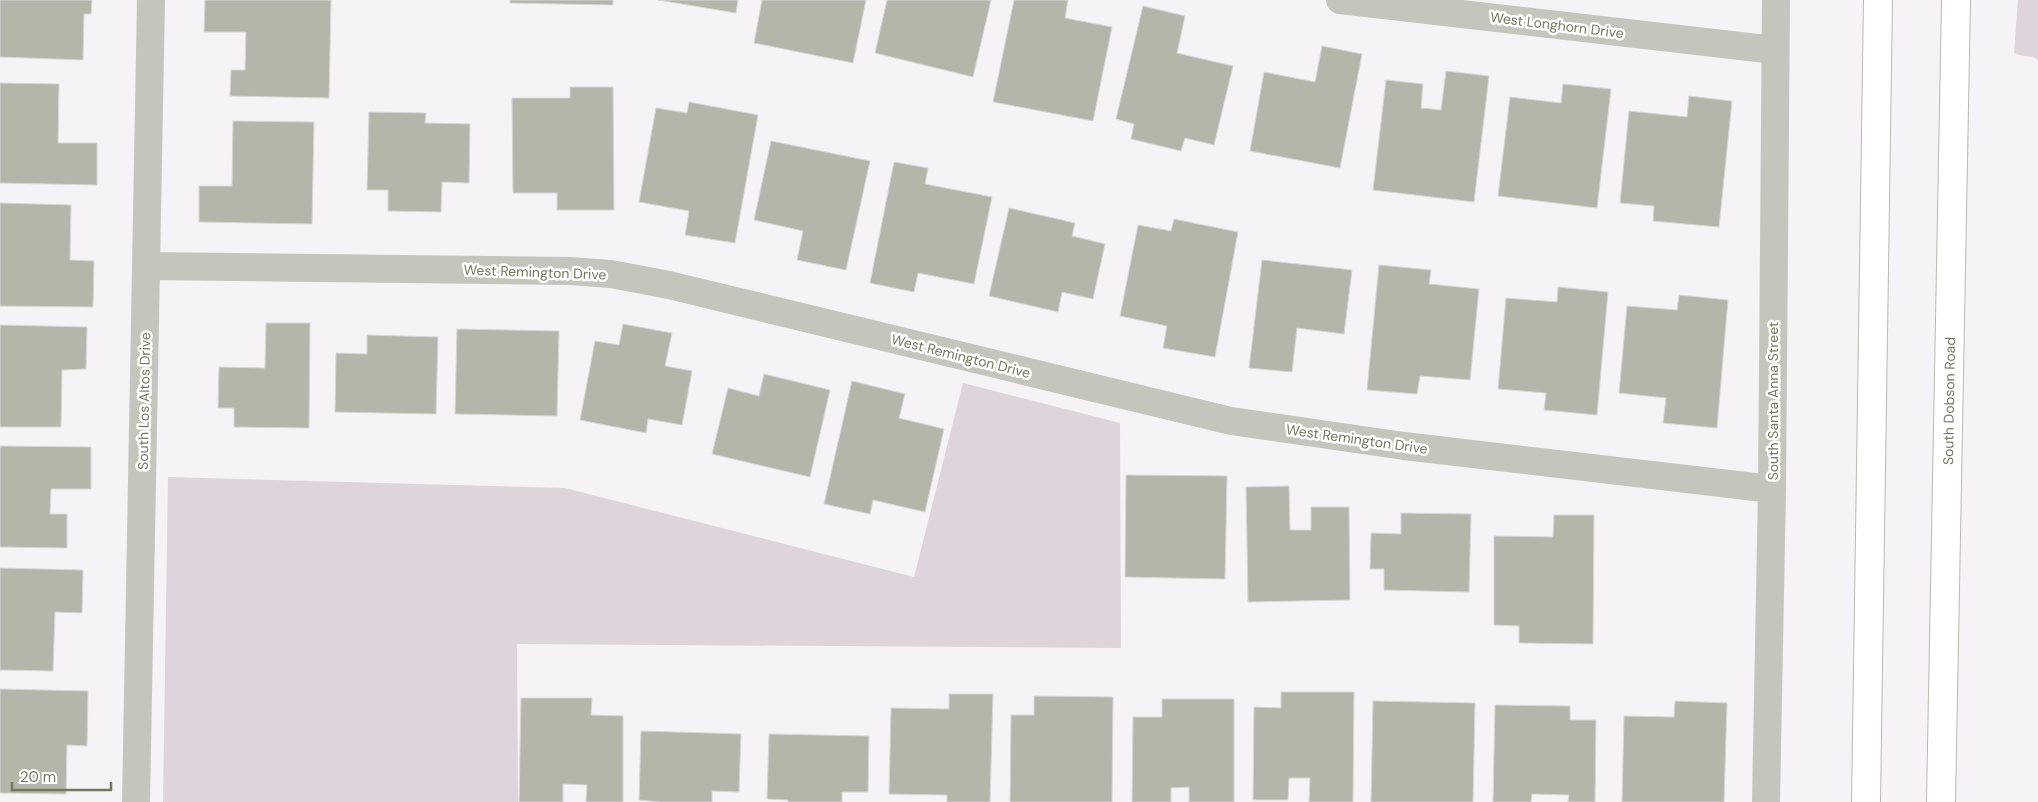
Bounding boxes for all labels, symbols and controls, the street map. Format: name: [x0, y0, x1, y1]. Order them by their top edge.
street label: West Longhorn Drive: [1489, 8, 1625, 42]
street label: West Remington Drive: [463, 261, 607, 283]
street label: South Santa Anna Street: [1764, 322, 1782, 480]
street label: West Remington Drive: [890, 330, 1032, 382]
street label: South Los Altos Drive: [134, 332, 154, 470]
street label: South Dobson Road: [1939, 337, 1959, 465]
street label: West Remington Drive: [1285, 420, 1429, 458]
scale bar: [12, 760, 111, 792]
text: 20 m: [20, 767, 56, 787]

